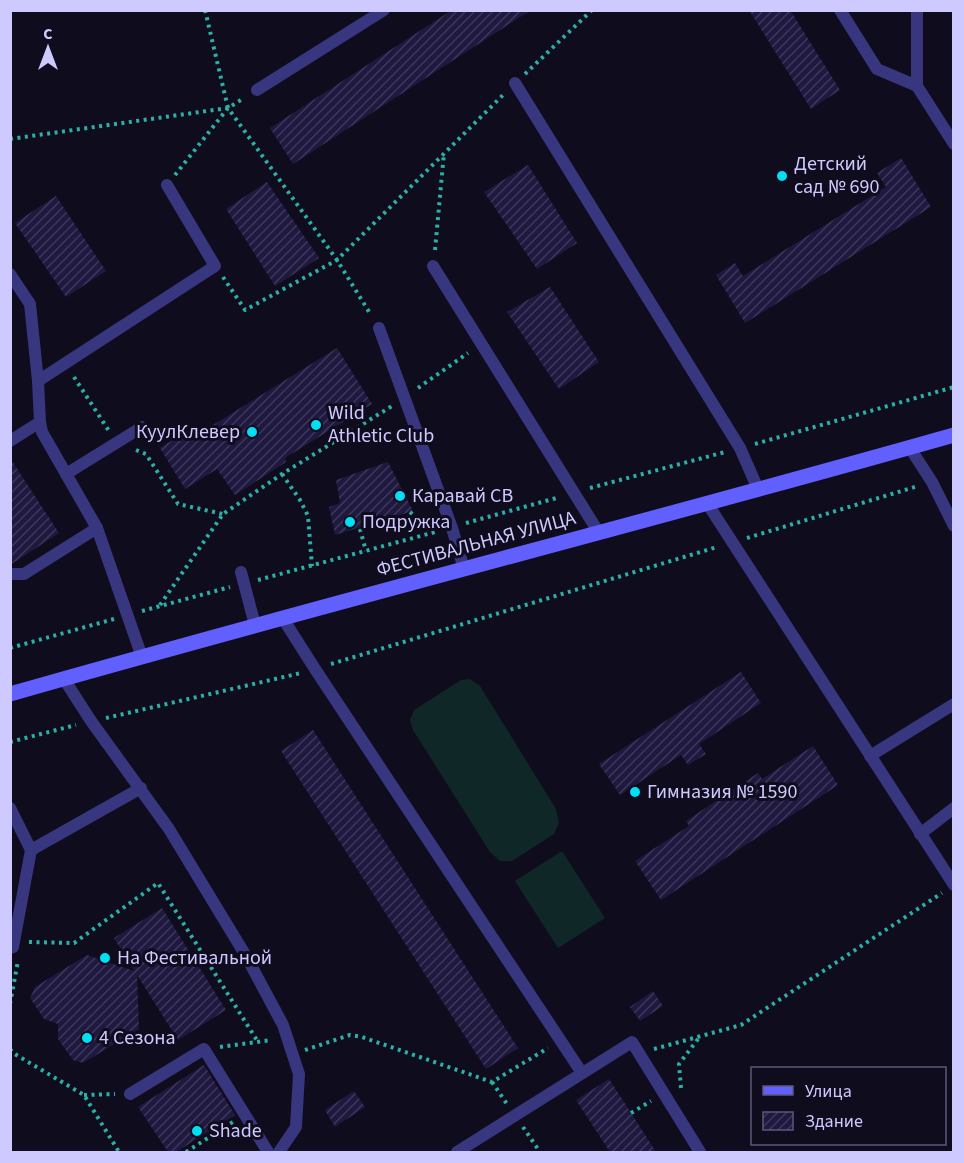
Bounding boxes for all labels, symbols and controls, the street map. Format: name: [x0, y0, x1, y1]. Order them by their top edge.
north arrow: [18, 18, 78, 78]
text: С: [43, 23, 53, 45]
place label: Детский сад № 690: [794, 150, 879, 201]
marker: Детский сад № 690: [775, 169, 789, 183]
place label: Wild Athletic Club: [328, 399, 434, 450]
place label: КуулКлевер: [136, 418, 240, 446]
marker: Wild Athletic Club: [309, 418, 323, 432]
marker: КуулКлевер: [245, 425, 259, 439]
place label: Каравай СВ: [412, 482, 513, 510]
marker: Каравай СВ: [393, 489, 407, 503]
street label: ФЕСТИВАЛЬНАЯ УЛИЦА: [373, 504, 579, 584]
place label: Подружка: [362, 508, 450, 536]
marker: Подружка: [343, 515, 357, 529]
place label: Гимназия № 1590: [647, 778, 797, 806]
marker: Гимназия № 1590: [628, 785, 642, 799]
place label: На Фестивальной: [117, 944, 272, 972]
marker: На Фестивальной: [98, 951, 112, 965]
place label: 4 Сезона: [99, 1024, 176, 1052]
marker: 4 Сезона: [80, 1031, 94, 1045]
legend: [751, 1067, 946, 1145]
text: Улица: [805, 1079, 852, 1104]
text: Здание: [805, 1109, 863, 1134]
place label: Shade: [209, 1117, 262, 1145]
marker: Shade: [190, 1124, 204, 1138]

